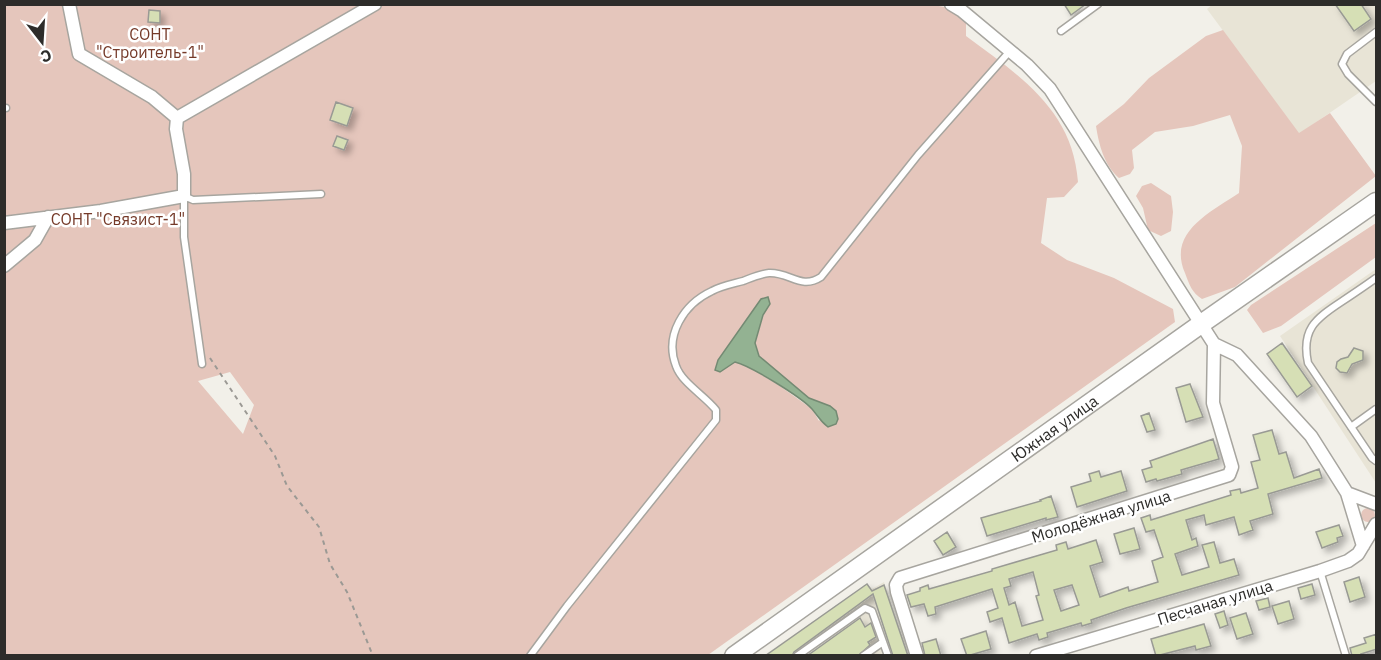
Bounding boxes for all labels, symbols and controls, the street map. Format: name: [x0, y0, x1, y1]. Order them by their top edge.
north arrow: [12, 12, 72, 72]
park label: СОНТ "Строитель-1": [96, 24, 204, 62]
text: С: [38, 45, 54, 67]
park label: СОНТ "Связист-1": [51, 209, 185, 229]
street label: Южная улица: [1007, 390, 1102, 466]
street label: Молодёжная улица: [1029, 485, 1174, 547]
street label: Песчаная улица: [1155, 575, 1276, 629]

